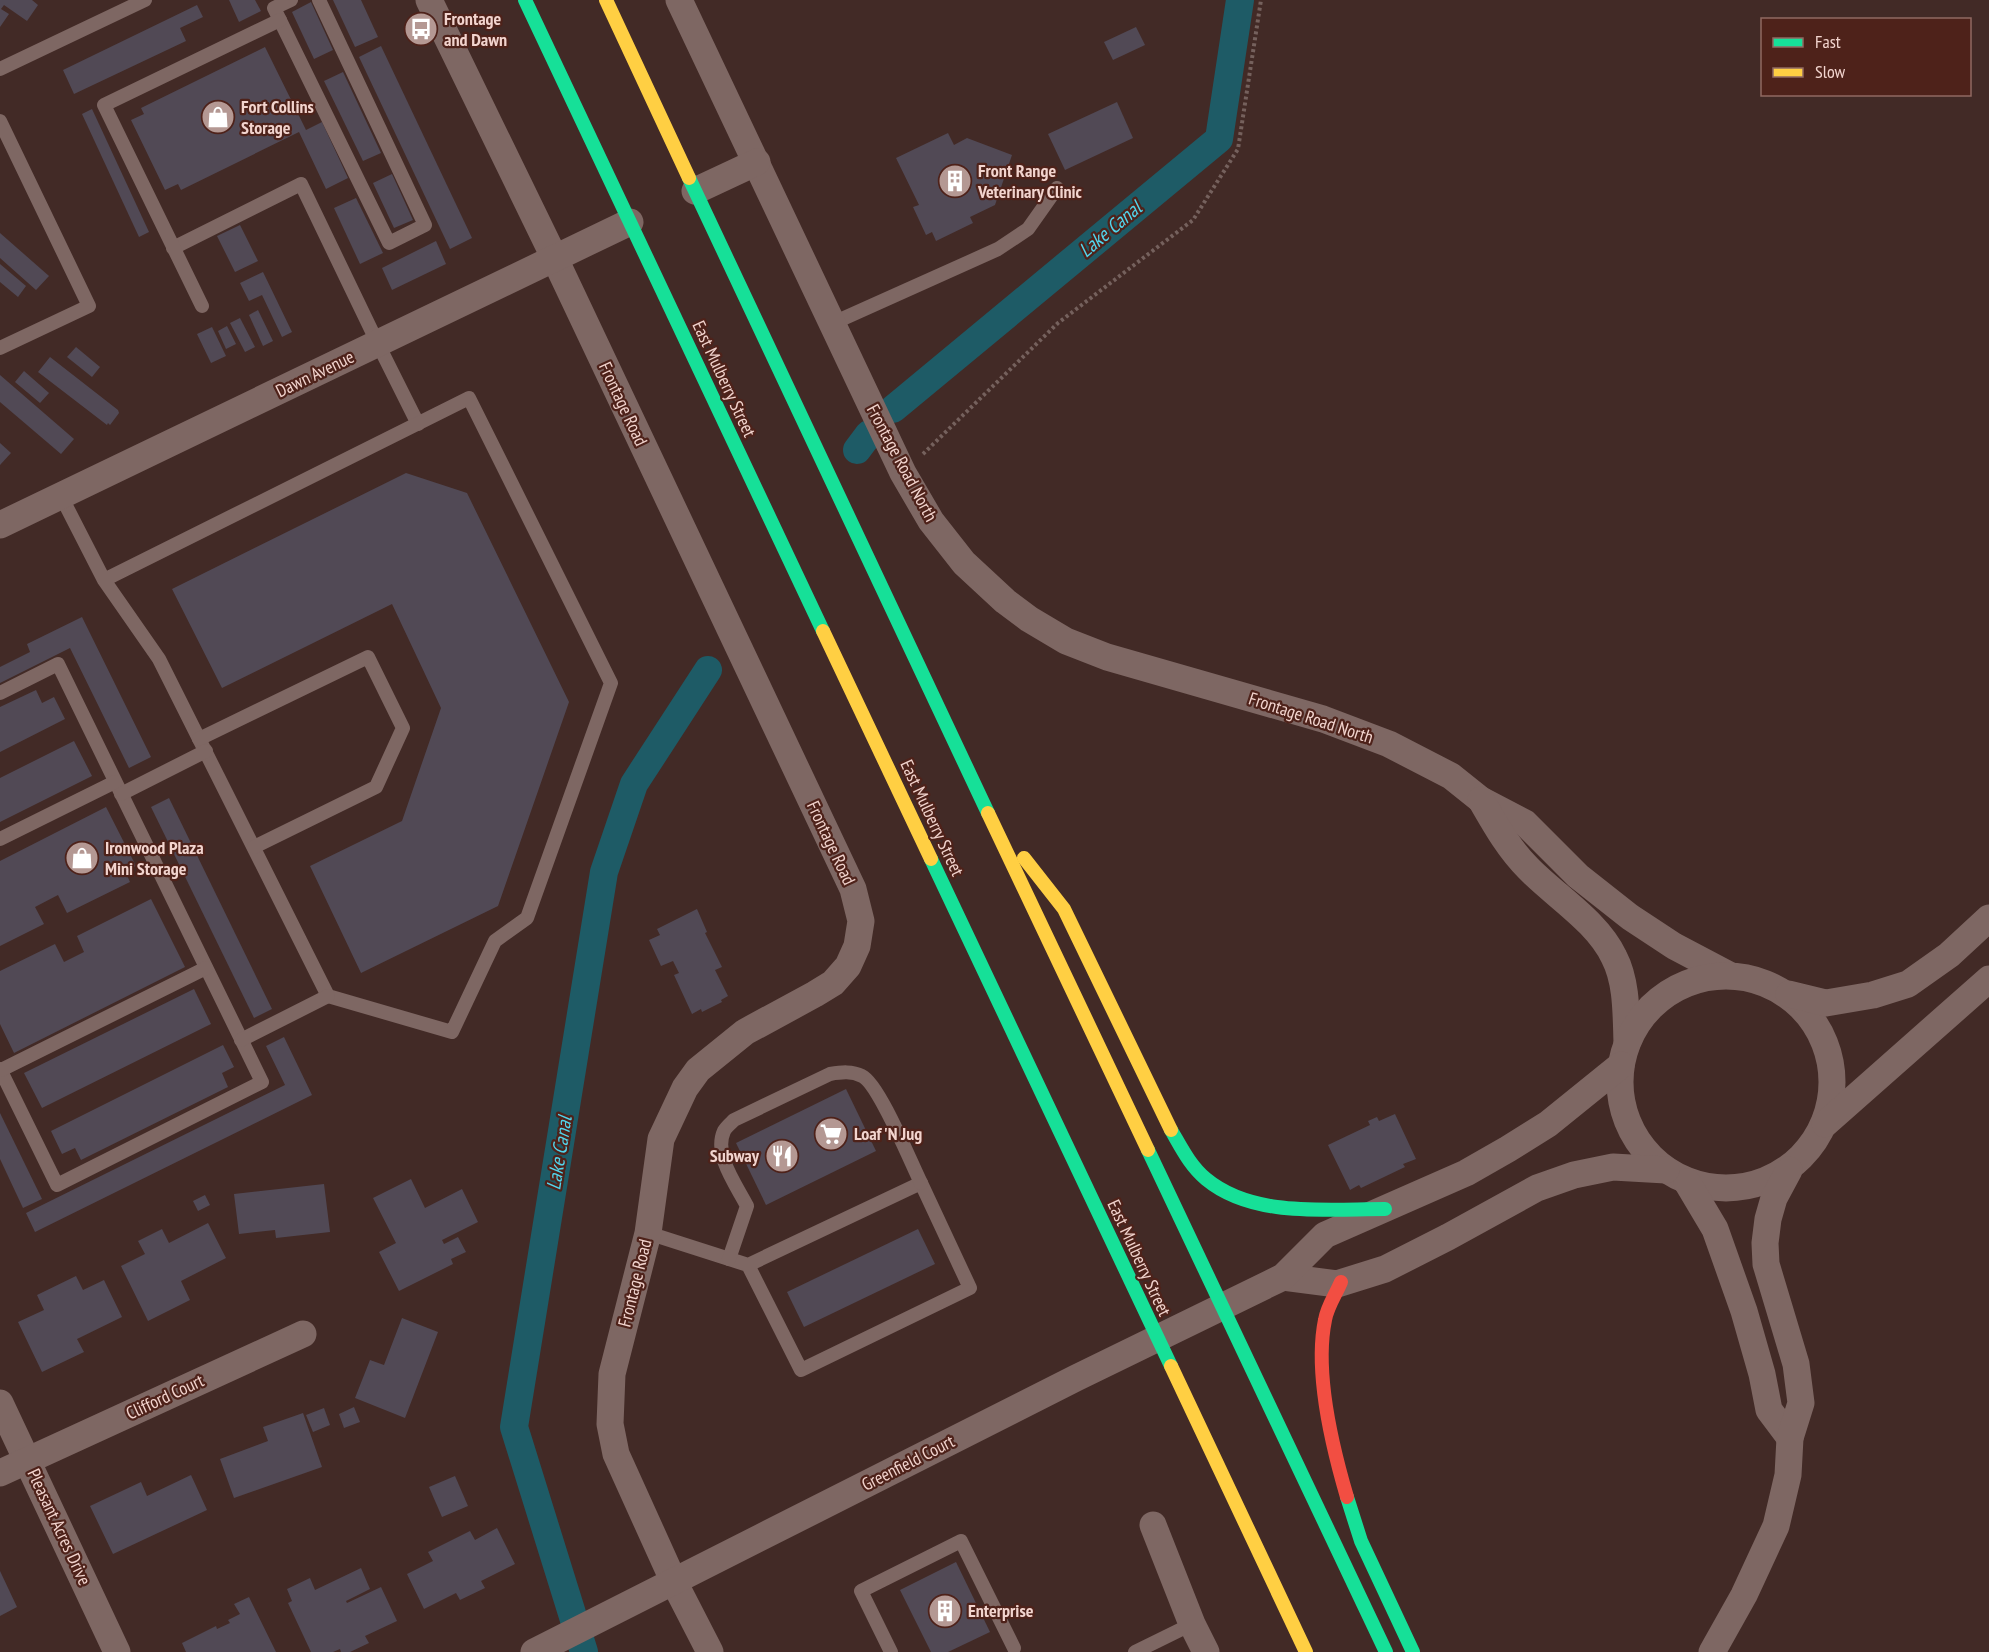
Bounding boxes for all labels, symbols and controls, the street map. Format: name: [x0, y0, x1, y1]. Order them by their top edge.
place label: Frontage and Dawn: [444, 7, 507, 51]
bus stop icon: Frontage and Dawn: [403, 11, 439, 47]
legend: [1761, 18, 1971, 96]
text: Fast: [1815, 30, 1841, 53]
text: Slow: [1815, 60, 1846, 83]
place label: Fort Collins Storage: [241, 95, 314, 139]
shop icon: Fort Collins Storage: [200, 99, 236, 135]
place label: Front Range Veterinary Clinic: [977, 159, 1083, 203]
building icon: Front Range Veterinary Clinic: [937, 163, 973, 199]
water label: Lake Canal: [1073, 194, 1149, 263]
street label: East Mulberry Street: [687, 317, 761, 441]
street label: Dawn Avenue: [272, 345, 358, 402]
street label: Frontage Road: [594, 358, 653, 449]
street label: Frontage Road North: [862, 400, 943, 525]
street label: Frontage Road North: [1246, 687, 1376, 748]
street label: East Mulberry Street: [895, 756, 969, 880]
street label: Frontage Road: [802, 797, 861, 888]
place label: Ironwood Plaza Mini Storage: [105, 836, 204, 880]
shop icon: Ironwood Plaza Mini Storage: [64, 840, 100, 876]
water label: Lake Canal: [540, 1112, 578, 1192]
supermarket icon: Loaf 'N Jug: [813, 1116, 849, 1152]
place label: Loaf 'N Jug: [854, 1122, 922, 1145]
restaurant icon: Subway: [764, 1138, 800, 1174]
place label: Subway: [710, 1144, 760, 1167]
street label: East Mulberry Street: [1102, 1196, 1176, 1320]
street label: Frontage Road: [612, 1236, 657, 1329]
street label: Clifford Court: [122, 1368, 207, 1425]
street label: Greenfield Court: [857, 1429, 958, 1496]
street label: Pleasant Acres Drive: [22, 1465, 97, 1589]
building icon: Enterprise: [927, 1593, 963, 1629]
place label: Enterprise: [968, 1599, 1034, 1622]

